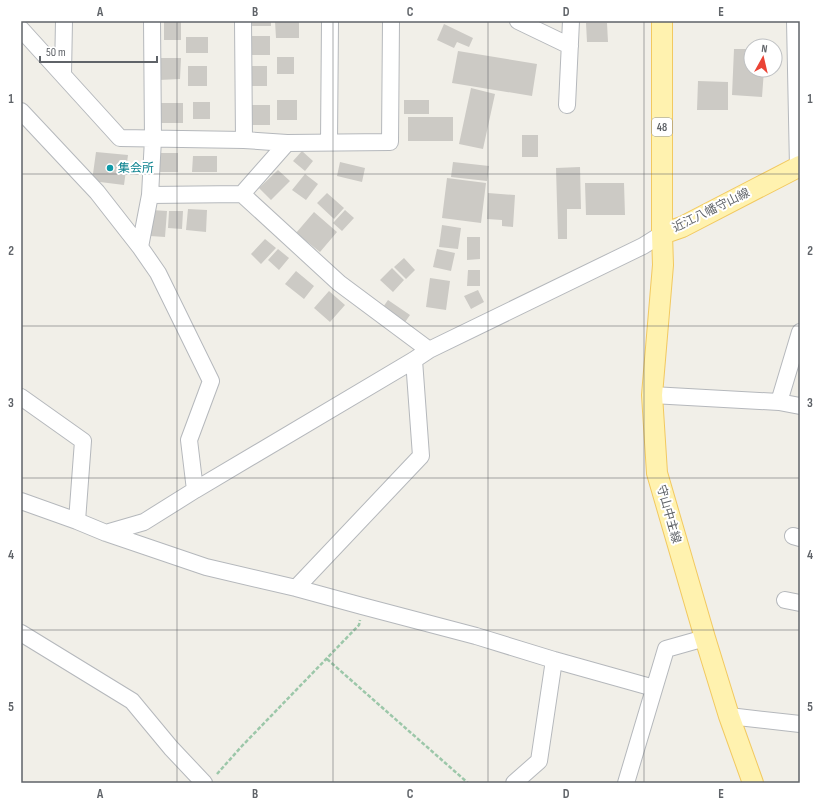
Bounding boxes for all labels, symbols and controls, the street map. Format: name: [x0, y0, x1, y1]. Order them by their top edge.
text: A: [96, 4, 104, 20]
text: B: [252, 4, 258, 20]
text: C: [407, 4, 414, 20]
text: D: [563, 4, 570, 20]
text: E: [718, 4, 724, 20]
scale bar: [40, 38, 157, 64]
north arrow: [743, 38, 783, 78]
text: N: [761, 42, 768, 55]
text: 50 m: [46, 45, 66, 60]
text: 1: [8, 91, 14, 107]
text: 1: [807, 91, 813, 107]
road number: 48: [652, 118, 672, 136]
place label: 集会所: [118, 161, 154, 176]
marker: 集会所: [105, 163, 115, 173]
street label: 近江八幡守山線: [670, 185, 752, 236]
text: 2: [8, 243, 14, 259]
text: 2: [807, 243, 813, 259]
text: 3: [8, 395, 14, 411]
text: 3: [807, 395, 813, 411]
street label: 守山中主線: [653, 483, 684, 545]
text: 4: [8, 547, 14, 563]
text: 4: [807, 547, 813, 563]
text: 5: [8, 699, 14, 715]
text: 5: [807, 699, 813, 715]
text: A: [96, 786, 104, 802]
text: B: [252, 786, 258, 802]
text: C: [407, 786, 414, 802]
text: D: [563, 786, 570, 802]
text: E: [718, 786, 724, 802]

